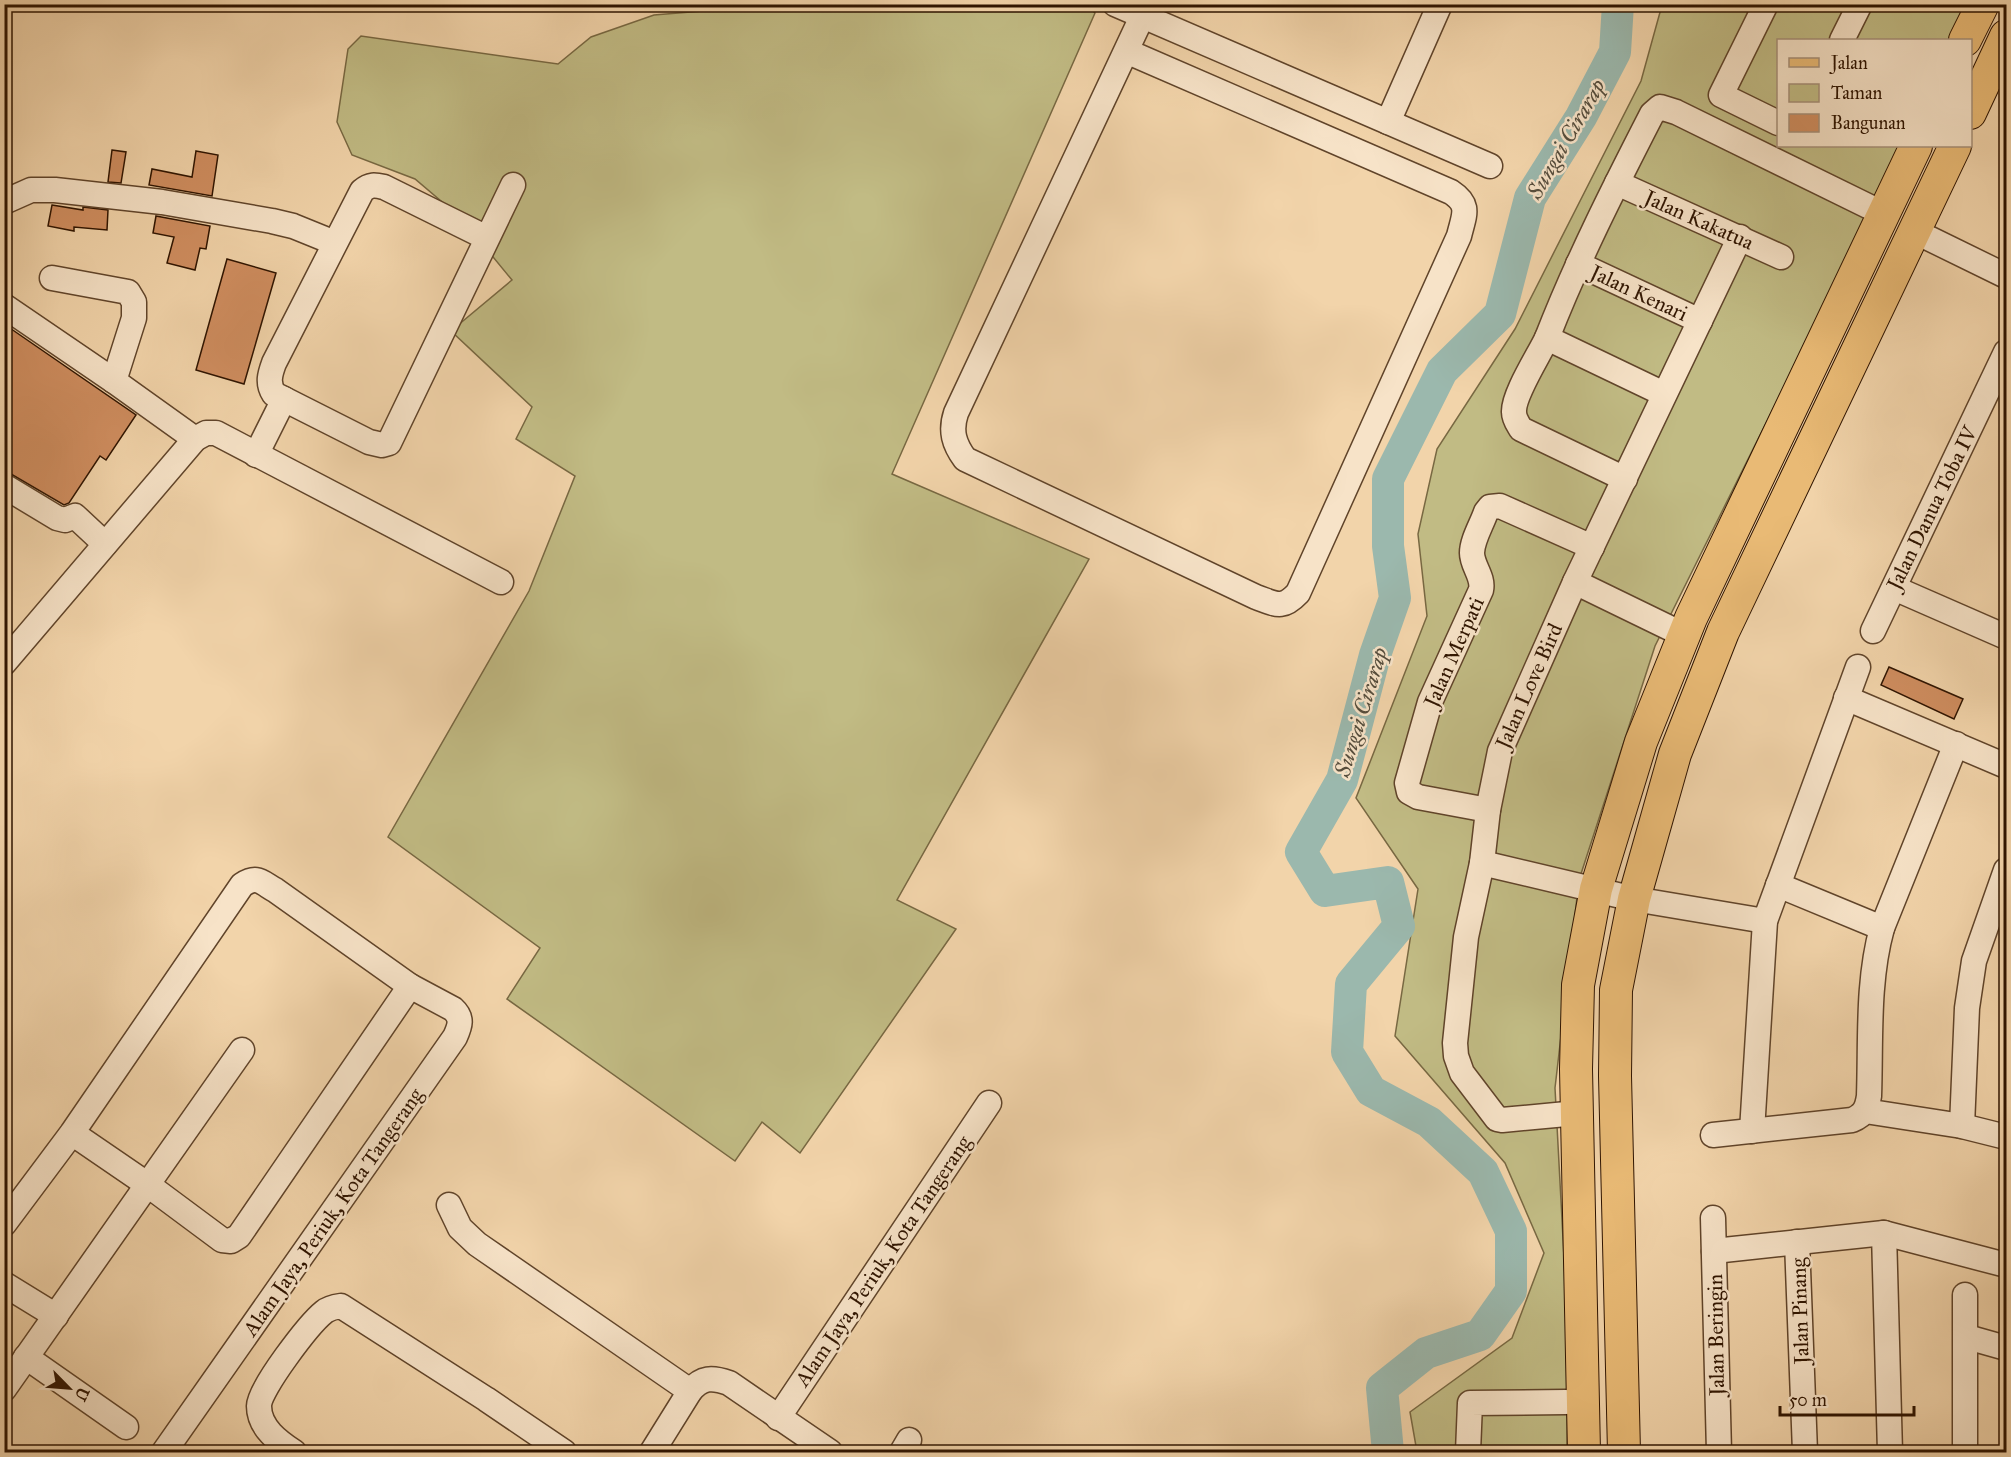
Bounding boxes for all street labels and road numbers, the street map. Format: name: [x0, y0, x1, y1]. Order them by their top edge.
street label: Jalan Kakatua: [1638, 183, 1758, 256]
street label: Jalan Kenari: [1584, 258, 1692, 327]
street label: Jalan Danua Toba IV: [1880, 421, 1984, 596]
street label: Jalan Merpati: [1417, 593, 1490, 713]
street label: Jalan Love Bird: [1489, 619, 1568, 754]
street label: Alam Jaya, Periuk, Kota Tangerang: [237, 1083, 429, 1342]
street label: Alam Jaya, Periuk, Kota Tangerang: [789, 1130, 977, 1392]
street label: Jalan Pinang: [1785, 1257, 1815, 1367]
street label: Jalan Beringin: [1702, 1274, 1730, 1398]

